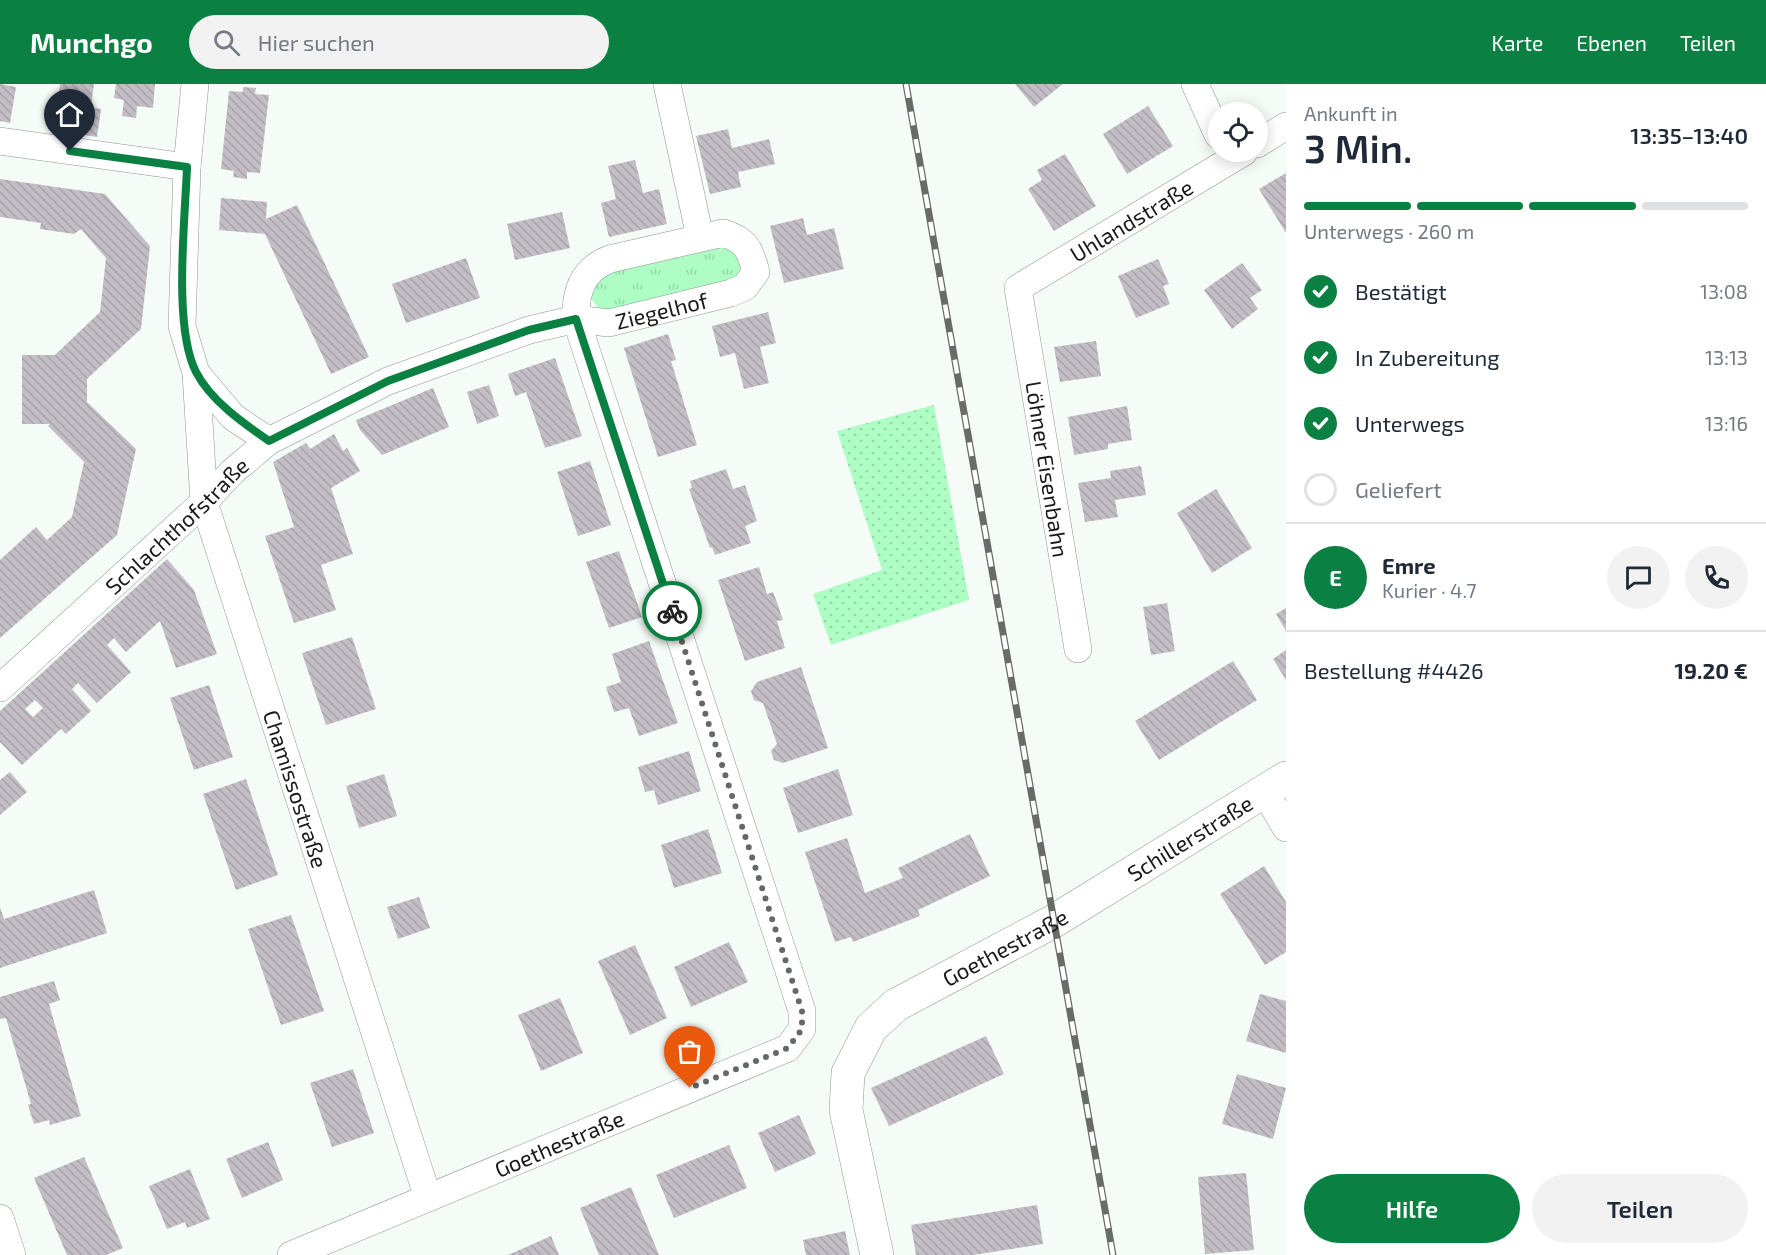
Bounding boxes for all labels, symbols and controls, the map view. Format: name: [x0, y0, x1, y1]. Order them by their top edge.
search box: [189, 15, 609, 69]
text: Munchgo: [30, 25, 153, 59]
icon: search: [210, 26, 243, 59]
text: Hier suchen: [258, 29, 375, 55]
text: Karte: [1492, 30, 1543, 55]
text: Ebenen: [1576, 30, 1647, 55]
text: Teilen: [1680, 30, 1736, 55]
pin: [44, 89, 95, 151]
icon: home: [53, 98, 86, 131]
text: Ankunft in: [1304, 101, 1398, 125]
map controls: [1208, 102, 1268, 162]
button: locate: [1208, 102, 1268, 162]
text: 13:35–13:40: [1630, 122, 1748, 148]
text: 3 Min.: [1304, 124, 1412, 171]
street label: Uhlandstraße: [1065, 173, 1197, 267]
text: Unterwegs · 260 m: [1304, 219, 1474, 243]
icon: check: [1304, 275, 1337, 308]
text: Bestätigt: [1355, 278, 1447, 304]
text: 13:08: [1700, 279, 1748, 303]
street label: Ziegelhof: [613, 286, 711, 334]
icon: check: [1304, 341, 1337, 374]
text: In Zubereitung: [1355, 344, 1500, 370]
text: 13:13: [1705, 345, 1748, 369]
street label: Löhner Eisenbahn: [1021, 379, 1075, 559]
icon: check: [1304, 407, 1337, 440]
text: Unterwegs: [1355, 410, 1465, 436]
text: 13:16: [1705, 411, 1748, 435]
street label: Schlachthofstraße: [99, 451, 253, 599]
text: Geliefert: [1355, 476, 1442, 502]
button: chat: [1607, 546, 1670, 609]
button: phone: [1685, 546, 1748, 609]
text: Emre: [1382, 552, 1436, 578]
text: E: [1329, 564, 1342, 590]
text: Kurier · 4.7: [1382, 578, 1477, 602]
courier: [642, 581, 702, 641]
icon: bike: [656, 595, 689, 628]
text: Bestellung #4426: [1304, 657, 1483, 683]
text: 19.20 €: [1675, 657, 1748, 683]
street label: Chamissostraße: [259, 707, 334, 871]
street label: Schillerstraße: [1122, 789, 1257, 886]
street label: Goethestraße: [938, 903, 1072, 991]
pin: [664, 1026, 715, 1088]
icon: bag: [673, 1035, 706, 1068]
street label: Goethestraße: [490, 1104, 628, 1182]
button: Hilfe: [1304, 1174, 1520, 1243]
button: Teilen: [1532, 1174, 1748, 1243]

